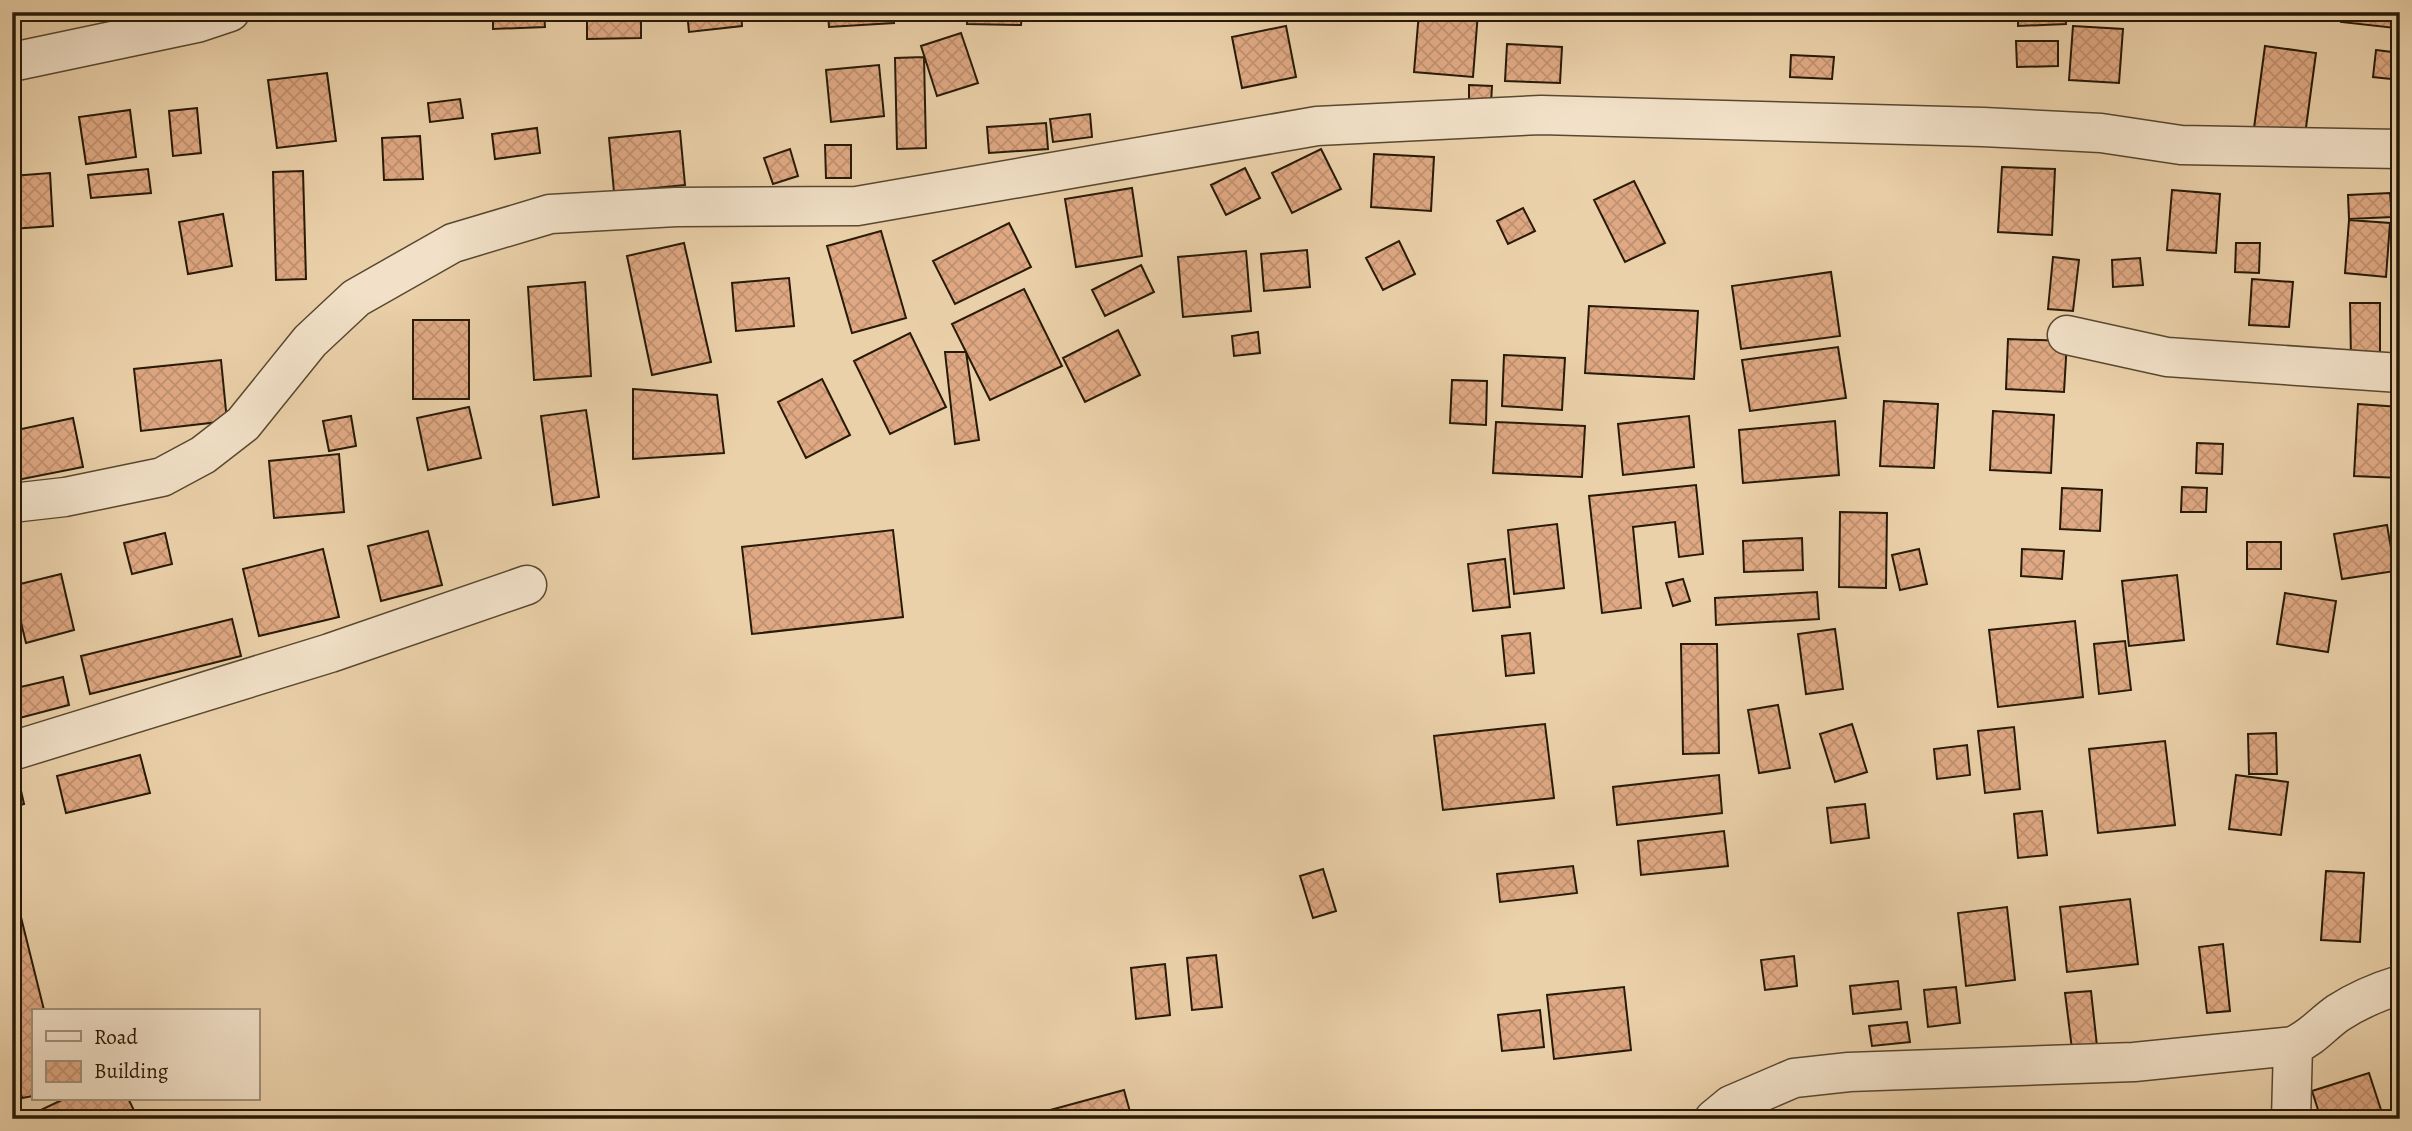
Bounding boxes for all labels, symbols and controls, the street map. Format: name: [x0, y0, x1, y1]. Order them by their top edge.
legend: [32, 1009, 259, 1100]
text: Road: [94, 1023, 138, 1051]
text: Building: [94, 1057, 169, 1085]

